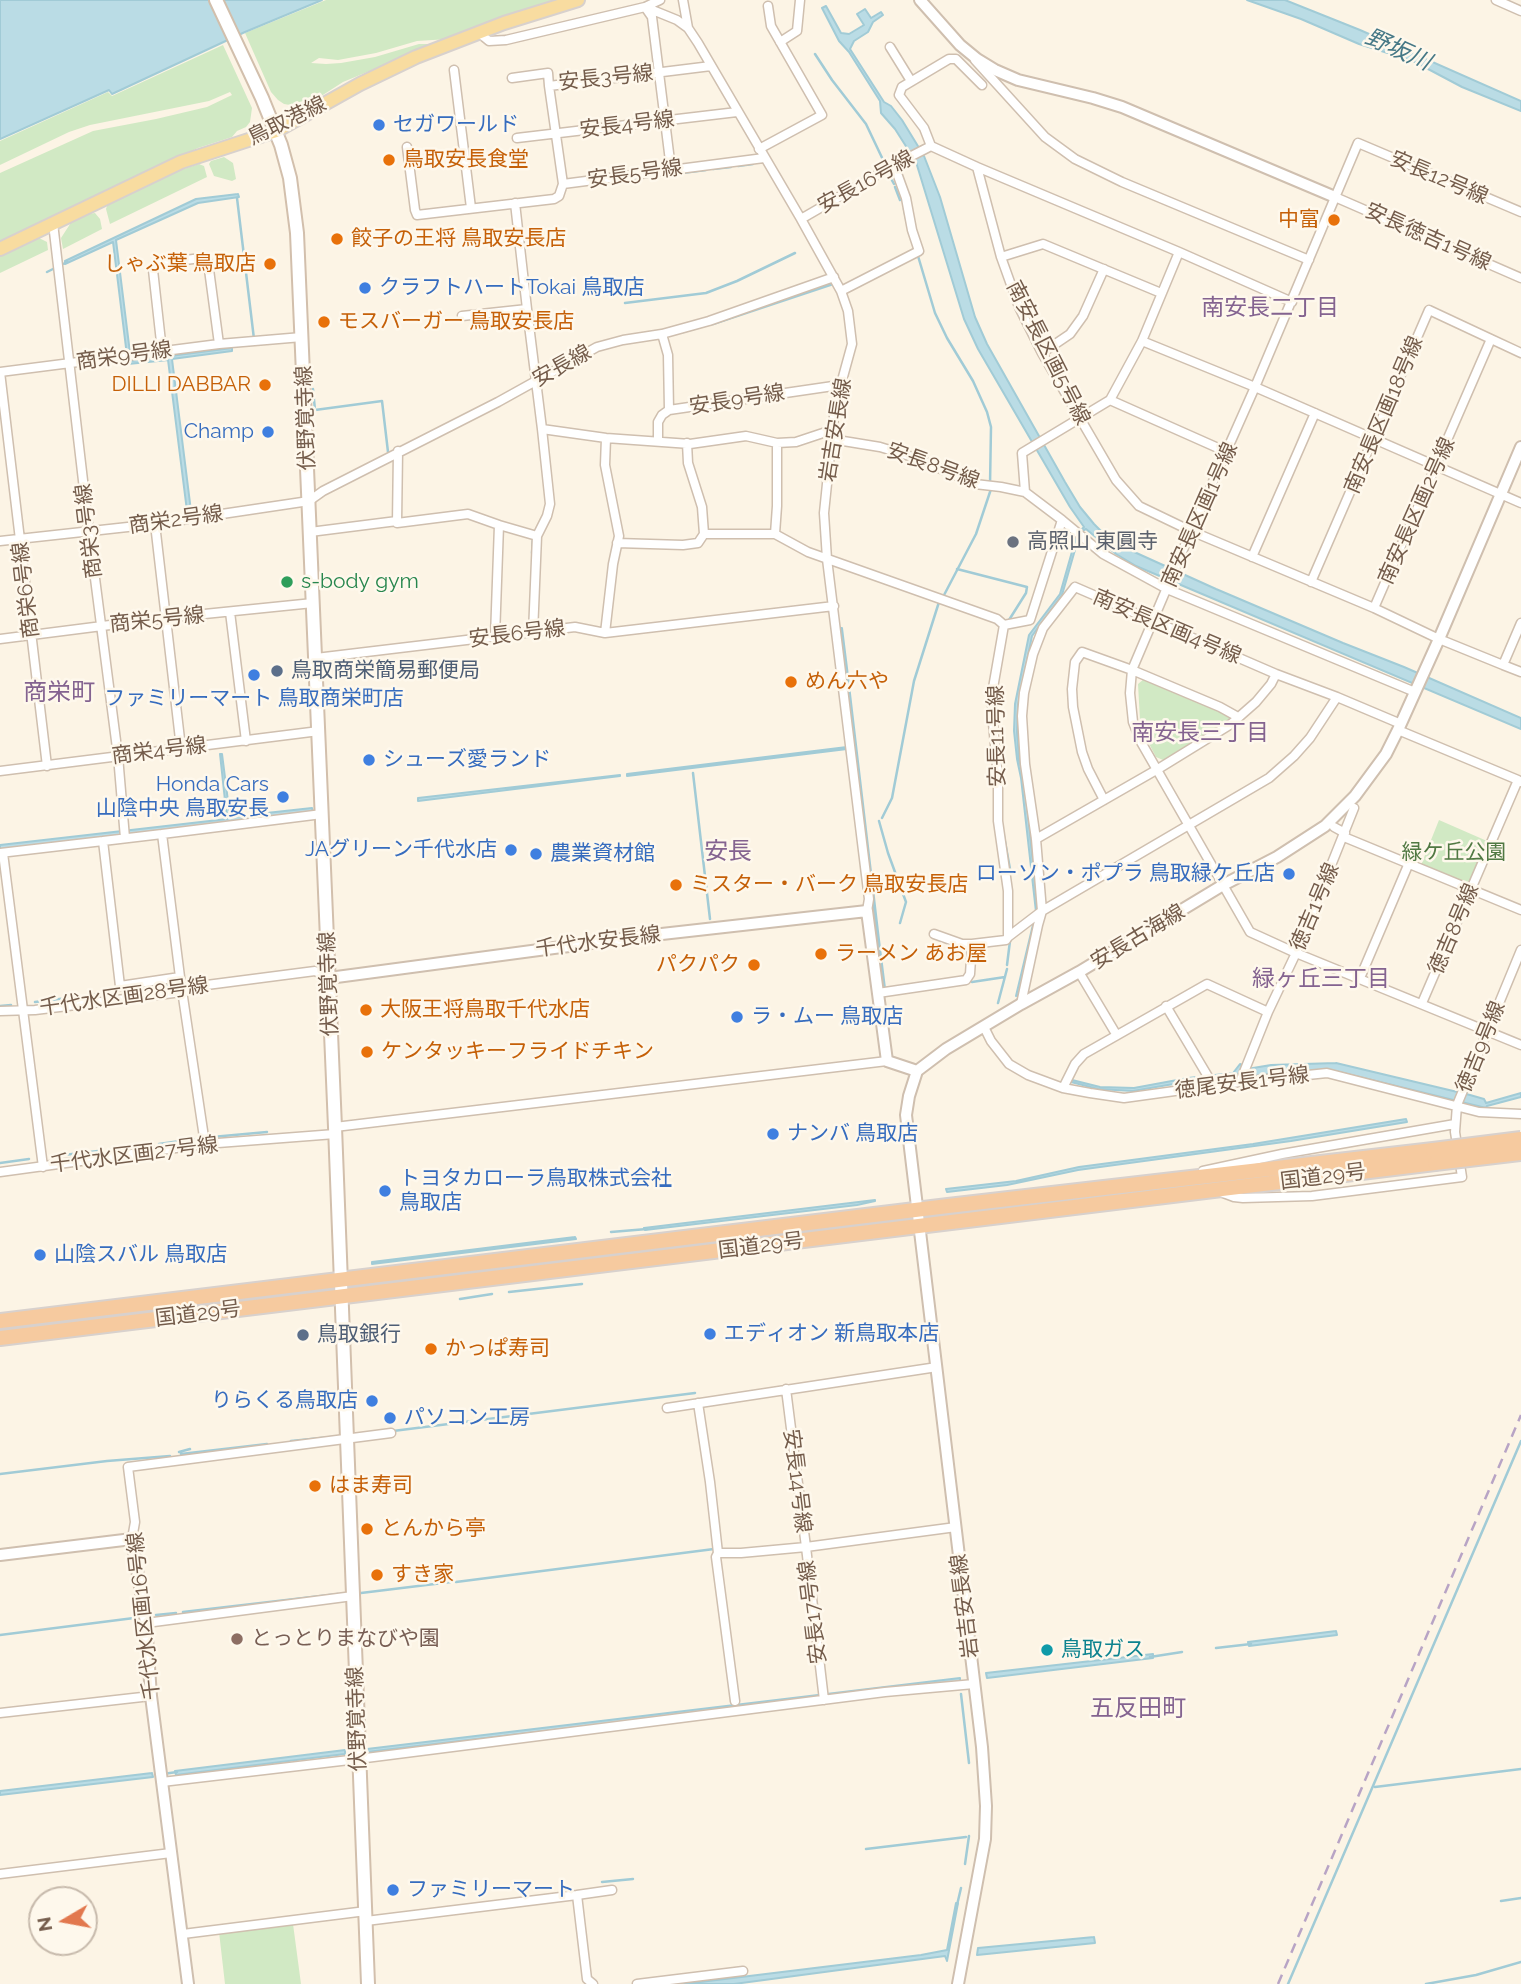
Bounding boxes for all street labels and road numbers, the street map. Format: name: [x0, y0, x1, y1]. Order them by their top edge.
street label: 安長3号線: [557, 60, 655, 96]
street label: 鳥取港線: [244, 91, 330, 151]
street label: 安長4号線: [578, 107, 676, 143]
street label: 安長16号線: [814, 145, 918, 219]
street label: 安長12号線: [1386, 146, 1492, 210]
street label: 安長5号線: [586, 155, 684, 193]
street label: 安長徳吉1号線: [1361, 198, 1495, 276]
street label: 南安長区画5号線: [1001, 277, 1095, 429]
street label: 南安長区画18号線: [1339, 333, 1429, 497]
street label: 商栄9号線: [75, 337, 173, 375]
street label: 安長線: [528, 340, 596, 392]
street label: 伏野覚寺線: [292, 365, 320, 471]
street label: 岩吉安長線: [815, 376, 857, 484]
street label: 安長9号線: [687, 380, 787, 420]
street label: 南安長区画2号線: [1373, 434, 1461, 588]
street label: 安長8号線: [883, 438, 983, 494]
street label: 南安長区画1号線: [1157, 439, 1243, 591]
street label: 商栄3号線: [71, 482, 107, 580]
street label: 商栄2号線: [127, 501, 225, 539]
street label: 商栄6号線: [8, 540, 44, 640]
street label: 南安長区画4号線: [1089, 584, 1245, 670]
street label: 商栄5号線: [108, 602, 206, 638]
street label: 安長6号線: [467, 616, 567, 652]
street label: 安長11号線: [984, 685, 1010, 787]
street label: 商栄4号線: [110, 733, 208, 769]
street label: 徳吉1号線: [1285, 859, 1345, 955]
street label: 徳吉8号線: [1424, 880, 1484, 978]
street label: 安長古海線: [1087, 899, 1189, 975]
street label: 千代水安長線: [534, 922, 662, 962]
street label: 伏野覚寺線: [315, 931, 343, 1037]
street label: 千代水区画28号線: [38, 973, 210, 1021]
street label: 徳吉9号線: [1451, 998, 1511, 1096]
street label: 徳尾安長1号線: [1173, 1062, 1311, 1104]
street label: 千代水区画27号線: [49, 1132, 219, 1178]
street label: 国道29号: [1279, 1159, 1367, 1195]
street label: 国道29号: [717, 1228, 805, 1264]
street label: 国道29号: [154, 1296, 242, 1332]
street label: 安長14号線: [778, 1428, 816, 1534]
street label: 千代水区画16号線: [123, 1531, 165, 1701]
street label: 岩吉安長線: [946, 1552, 984, 1660]
street label: 安長17号線: [794, 1559, 832, 1665]
street label: 伏野覚寺線: [343, 1666, 371, 1772]

